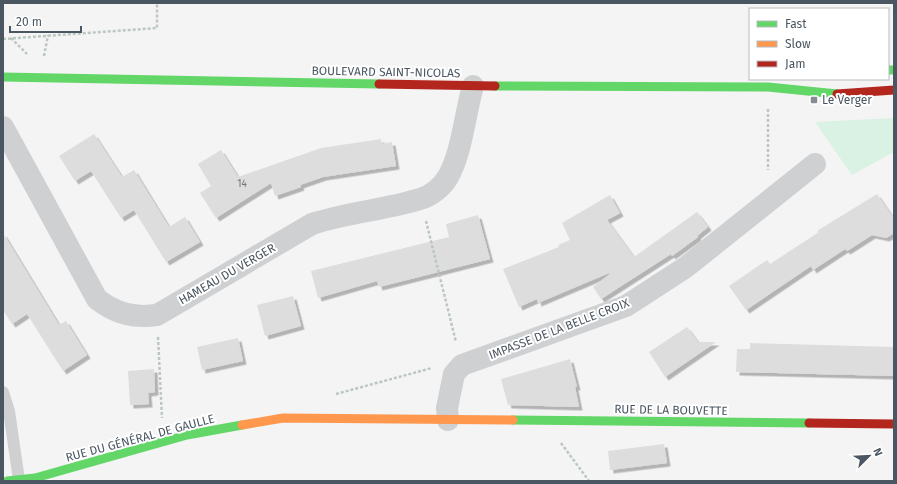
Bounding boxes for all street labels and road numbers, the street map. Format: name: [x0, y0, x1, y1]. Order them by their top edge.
street label: BOULEVARD SAINT-NICOLAS: [311, 64, 461, 80]
street label: HAMEAU DU VERGER: [176, 241, 278, 307]
street label: IMPASSE DE LA BELLE CROIX: [487, 296, 632, 362]
street label: RUE DE LA BOUVETTE: [614, 402, 728, 418]
street label: RUE DU GÉNÉRAL DE GAULLE: [64, 410, 216, 465]

